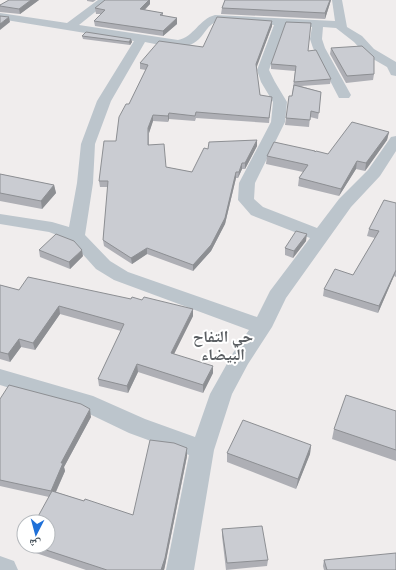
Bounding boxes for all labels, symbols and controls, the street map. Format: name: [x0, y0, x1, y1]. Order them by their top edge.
district label: حي التفاح البيضاء: [193, 325, 253, 366]
north arrow: [16, 514, 56, 554]
text: ش: [28, 535, 42, 553]

